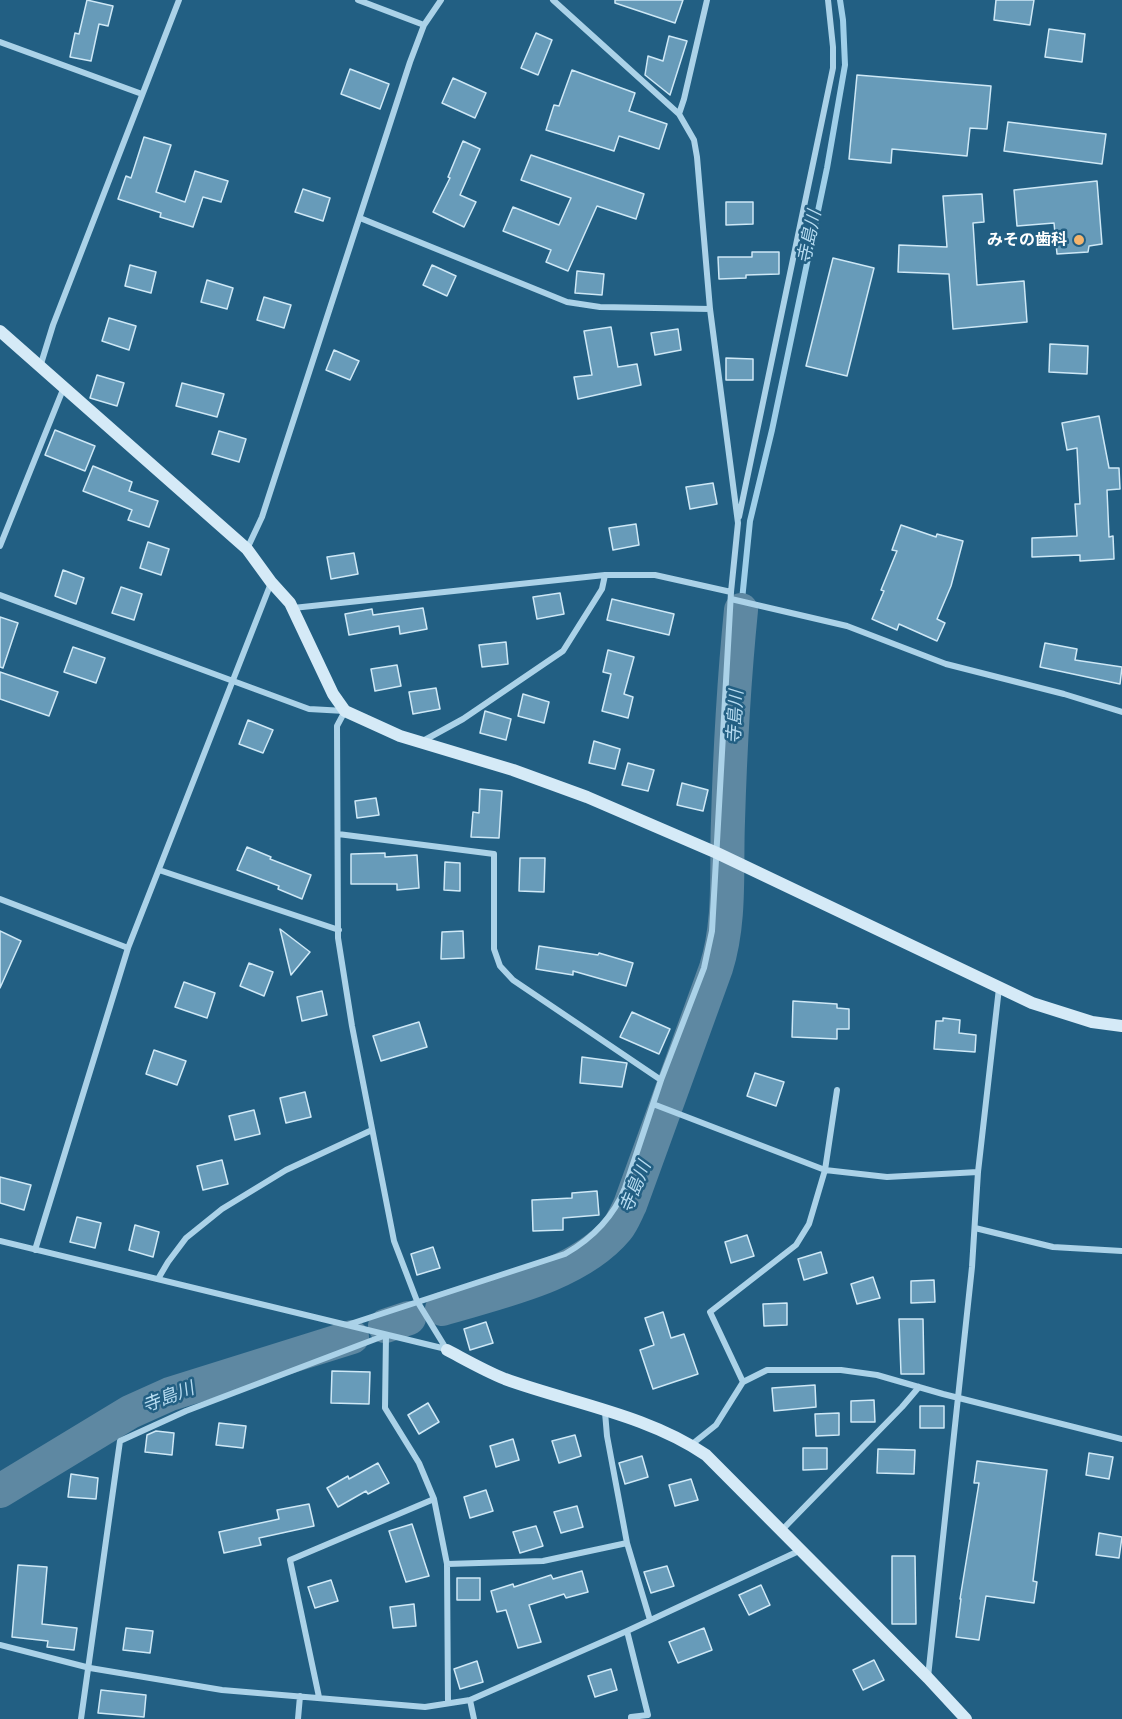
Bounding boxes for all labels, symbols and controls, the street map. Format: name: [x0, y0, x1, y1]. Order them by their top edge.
water label: 寺島川: [793, 208, 825, 266]
place label: みその歯科: [987, 230, 1067, 250]
marker: みその歯科: [1072, 233, 1086, 247]
water label: 寺島川: [723, 689, 747, 745]
water label: 寺島川: [615, 1158, 655, 1216]
water label: 寺島川: [139, 1377, 197, 1417]

